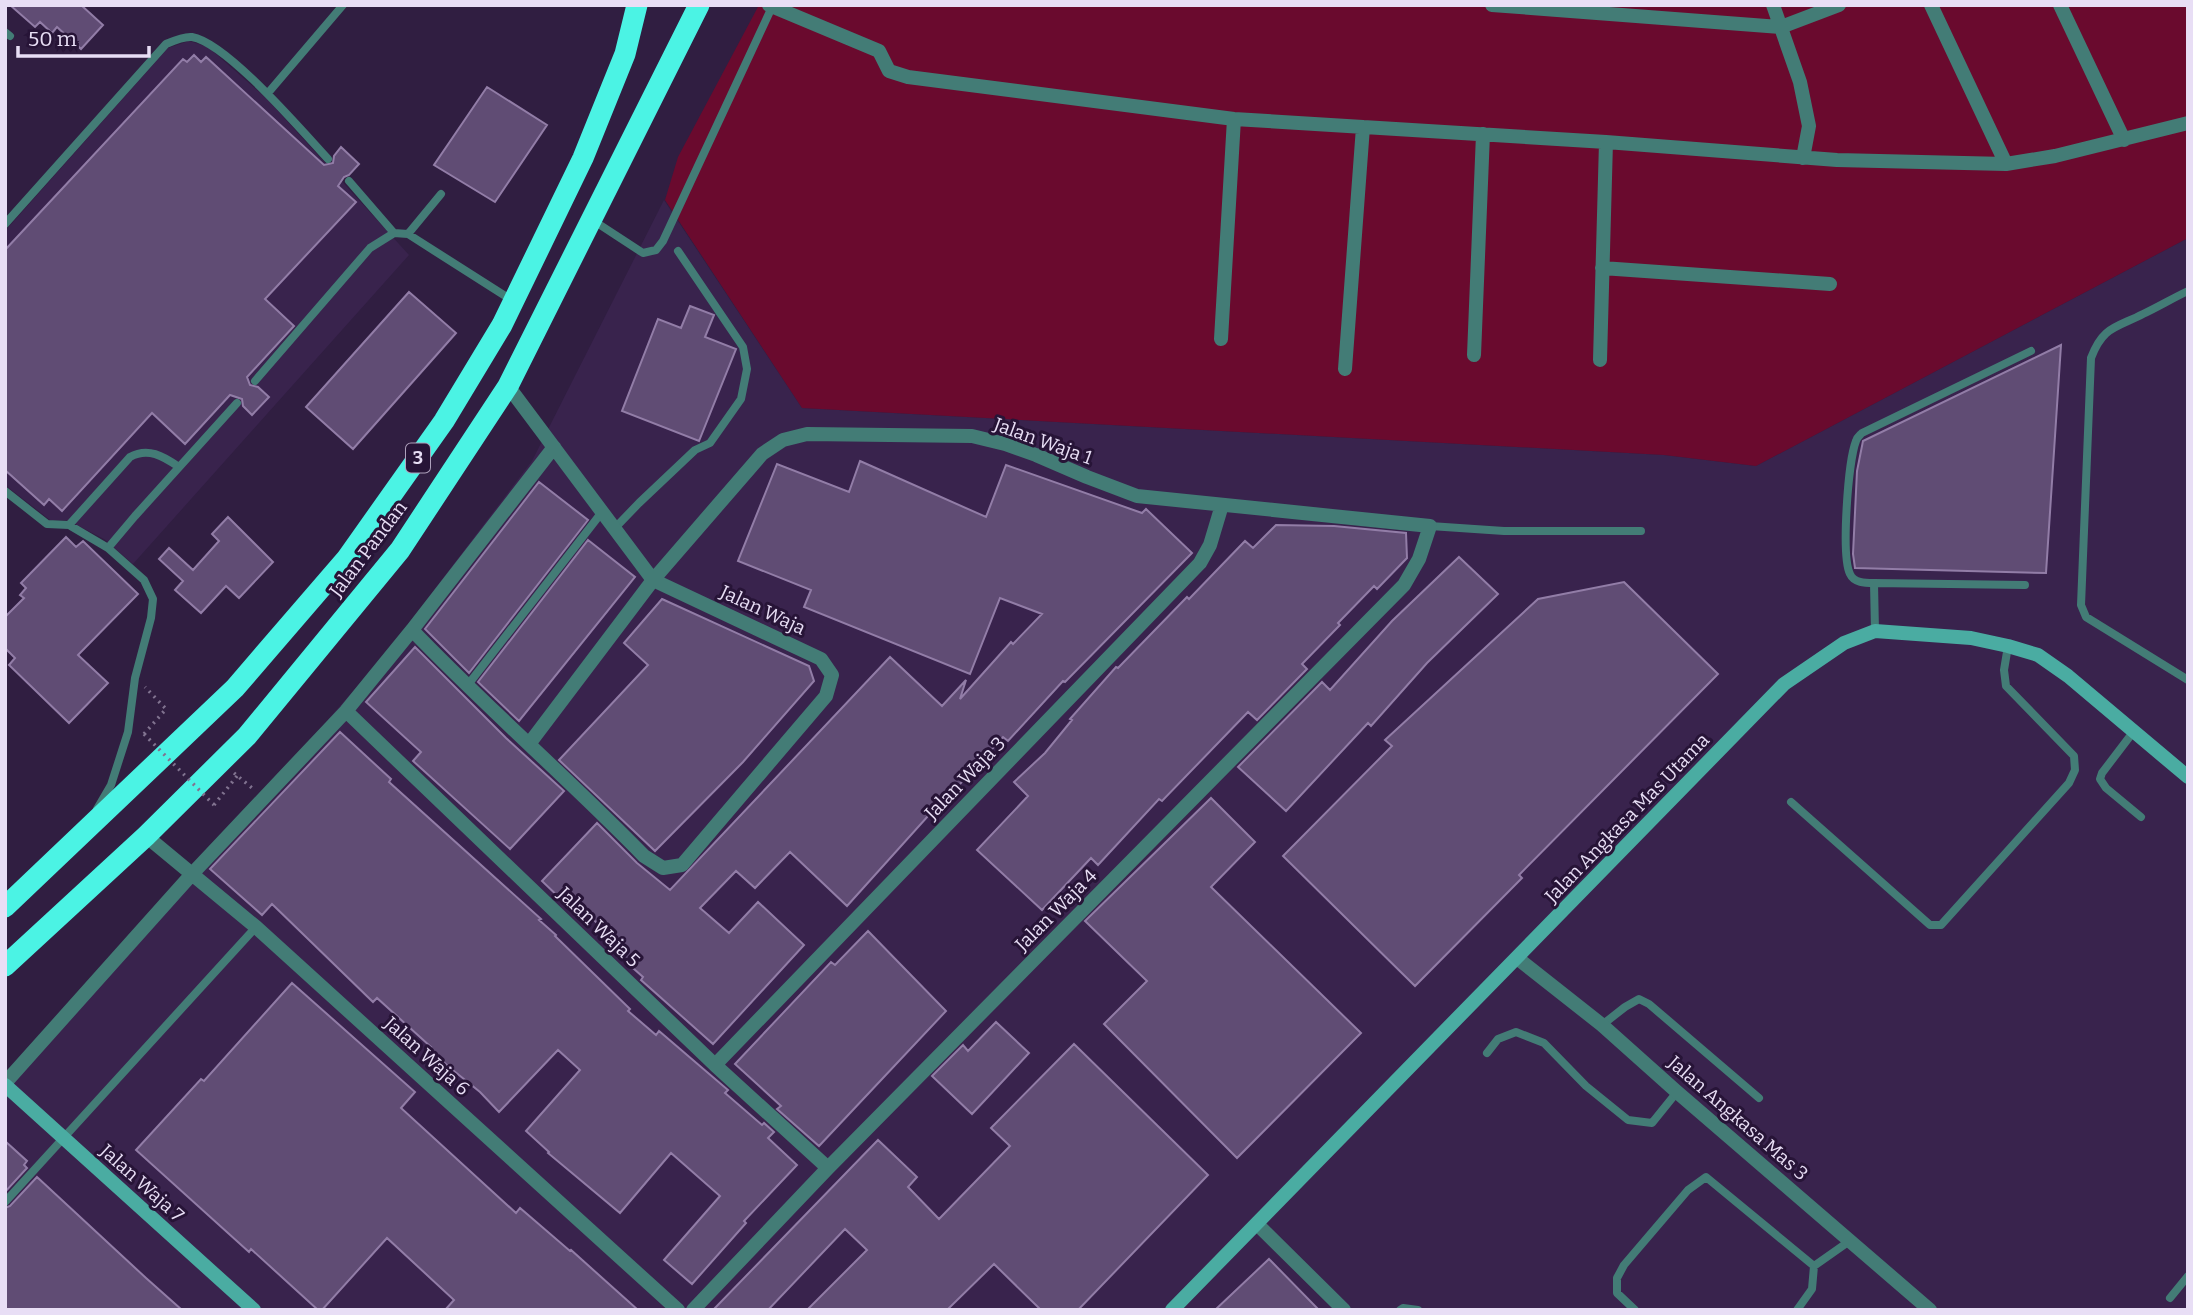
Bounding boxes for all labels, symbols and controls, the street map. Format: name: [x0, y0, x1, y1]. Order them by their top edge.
scale bar: [18, 14, 149, 58]
text: 50 m: [28, 26, 77, 52]
street label: Jalan Waja 1: [990, 412, 1096, 470]
road number: 3: [406, 444, 430, 472]
street label: Jalan Pandan: [324, 496, 412, 602]
street label: Jalan Waja: [716, 580, 810, 640]
street label: Jalan Angkasa Mas Utama: [1539, 728, 1714, 908]
street label: Jalan Waja 3: [919, 732, 1010, 825]
street label: Jalan Waja 4: [1010, 864, 1102, 956]
street label: Jalan Waja 5: [552, 881, 645, 972]
street label: Jalan Waja 6: [379, 1011, 474, 1100]
street label: Jalan Angkasa Mas 3: [1663, 1050, 1813, 1185]
street label: Jalan Waja 7: [95, 1139, 189, 1227]

